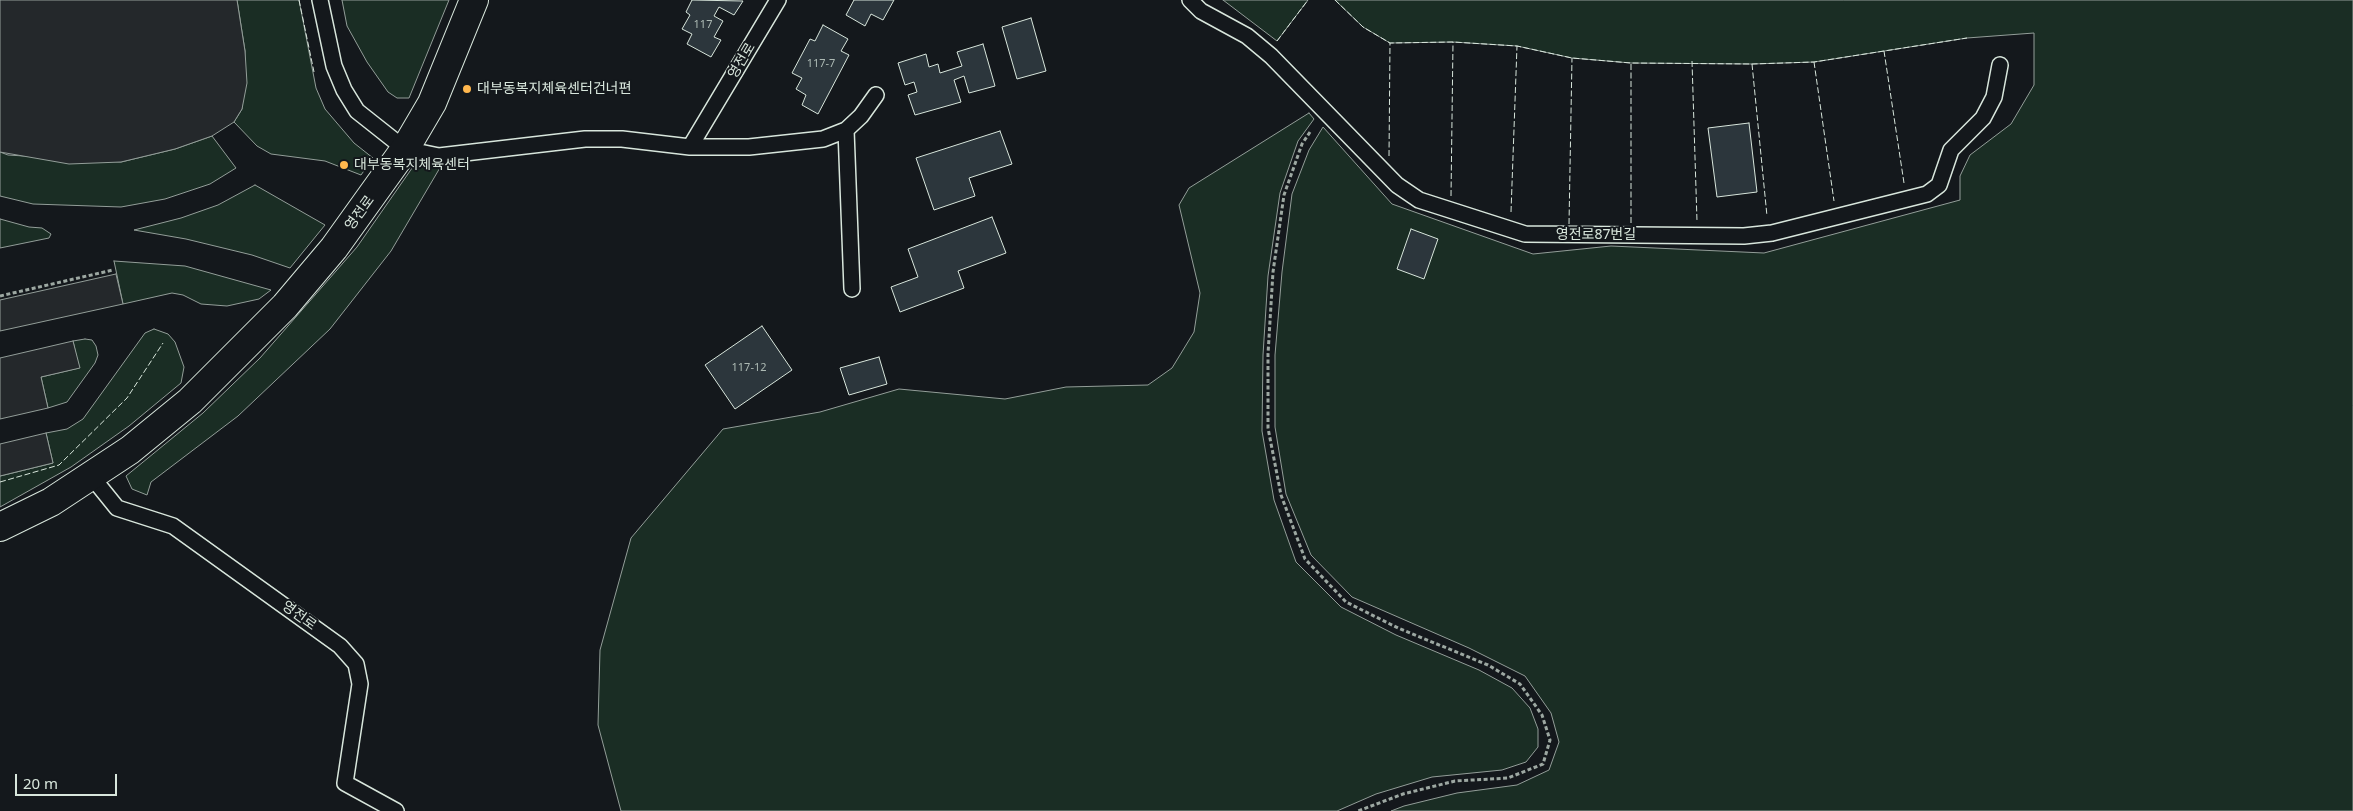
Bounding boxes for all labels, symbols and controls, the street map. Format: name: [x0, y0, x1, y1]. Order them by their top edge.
house number: 117: [694, 18, 712, 32]
street label: 영전로: [725, 40, 759, 82]
house number: 117-7: [807, 57, 835, 71]
place label: 대부동복지체육센터건너편: [477, 81, 632, 97]
marker: 대부동복지체육센터건너편: [461, 83, 473, 95]
place label: 대부동복지체육센터: [354, 157, 470, 173]
marker: 대부동복지체육센터: [338, 159, 350, 171]
street label: 영전로: [342, 192, 378, 234]
street label: 영전로87번길: [1556, 227, 1636, 243]
house number: 117-12: [731, 361, 767, 375]
street label: 영전로: [278, 598, 320, 634]
scale bar: [18, 764, 120, 796]
text: 20 m: [23, 773, 58, 793]

